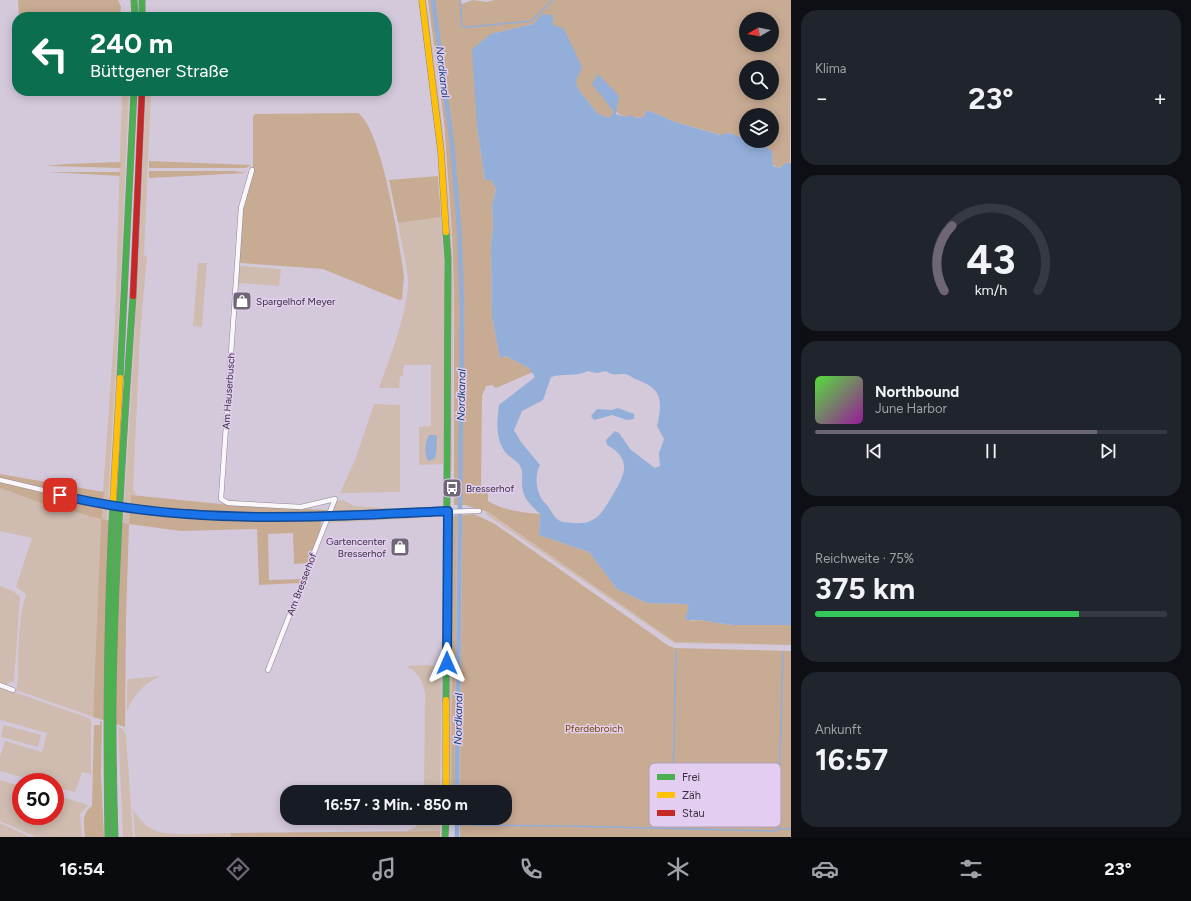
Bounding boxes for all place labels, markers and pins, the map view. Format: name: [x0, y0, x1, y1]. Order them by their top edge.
shop icon: Spargelhof Meyer: [231, 290, 253, 312]
place label: Spargelhof Meyer: [256, 295, 336, 308]
bus stop icon: Bresserhof: [441, 477, 463, 499]
pin: [43, 478, 77, 512]
place label: Bresserhof: [466, 482, 514, 495]
place label: Gartencenter Bresserhof: [326, 535, 387, 560]
shop icon: Gartencenter Bresserhof: [389, 536, 411, 558]

